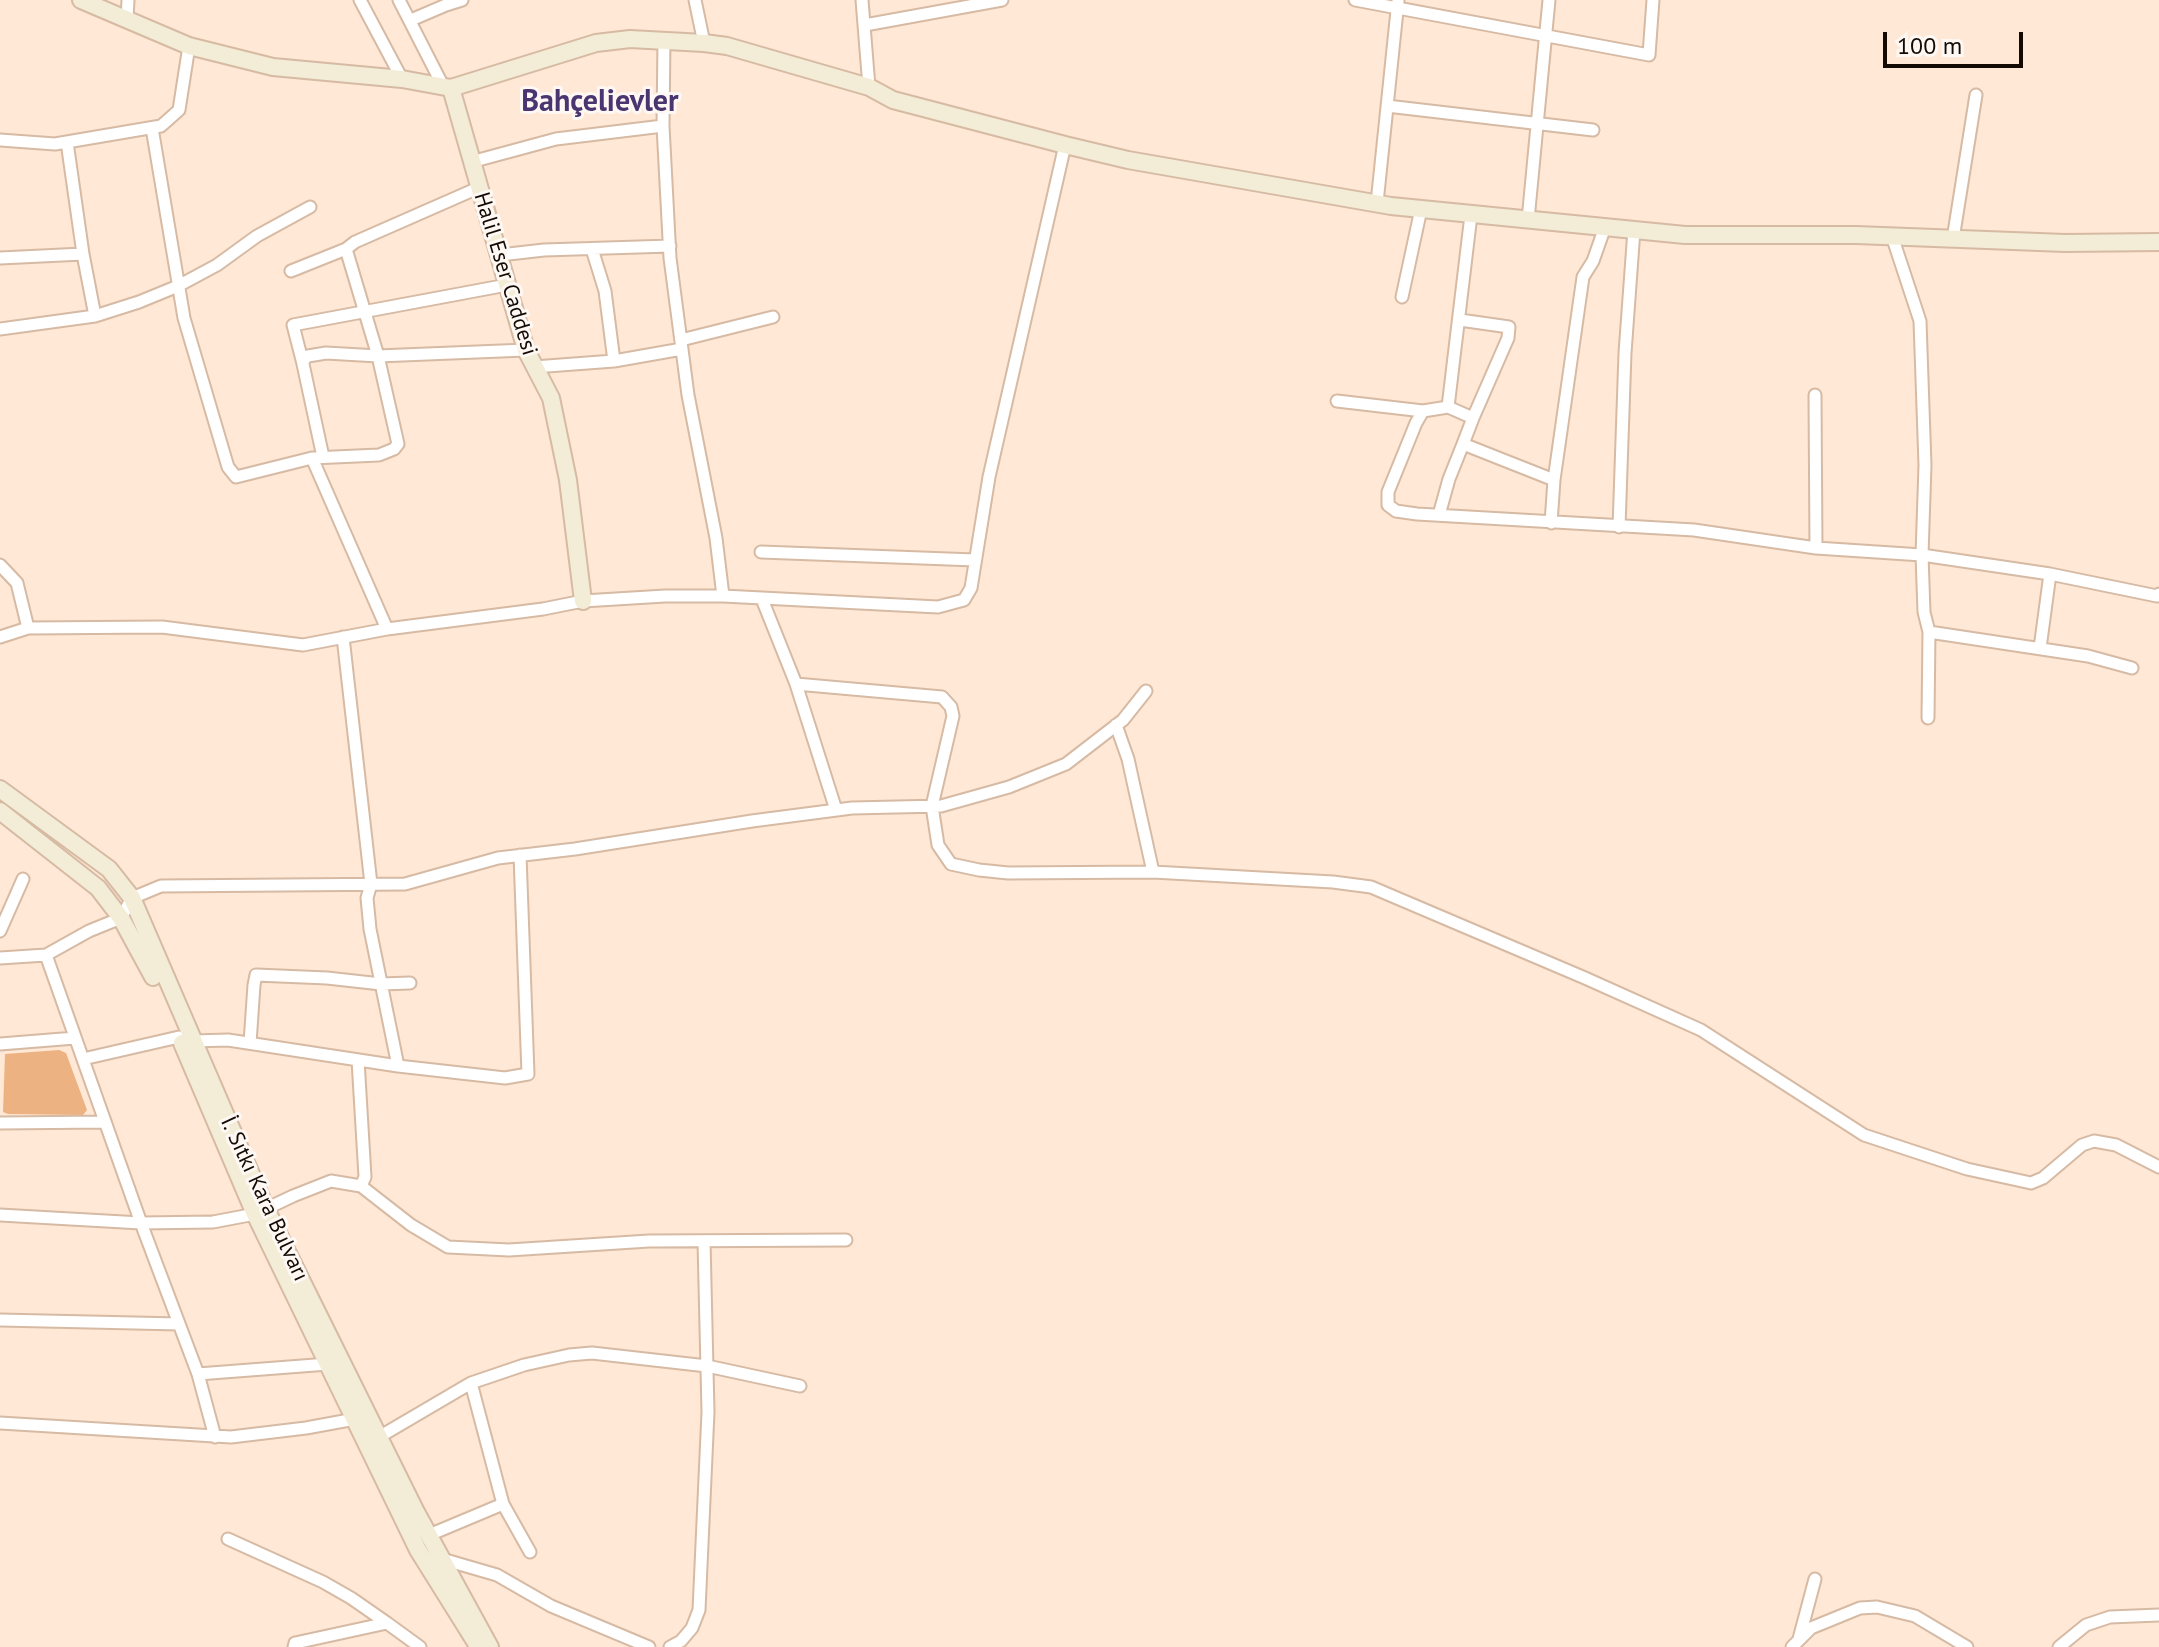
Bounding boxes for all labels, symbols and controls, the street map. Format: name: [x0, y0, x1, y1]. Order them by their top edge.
scale bar: [1887, 16, 2027, 66]
text: 100 m: [1897, 30, 1962, 61]
district label: Bahçelievler: [521, 84, 679, 120]
street label: Halil Eser Caddesi: [468, 189, 542, 359]
street label: İ. Sıtkı Kara Bulvarı: [214, 1113, 314, 1285]

